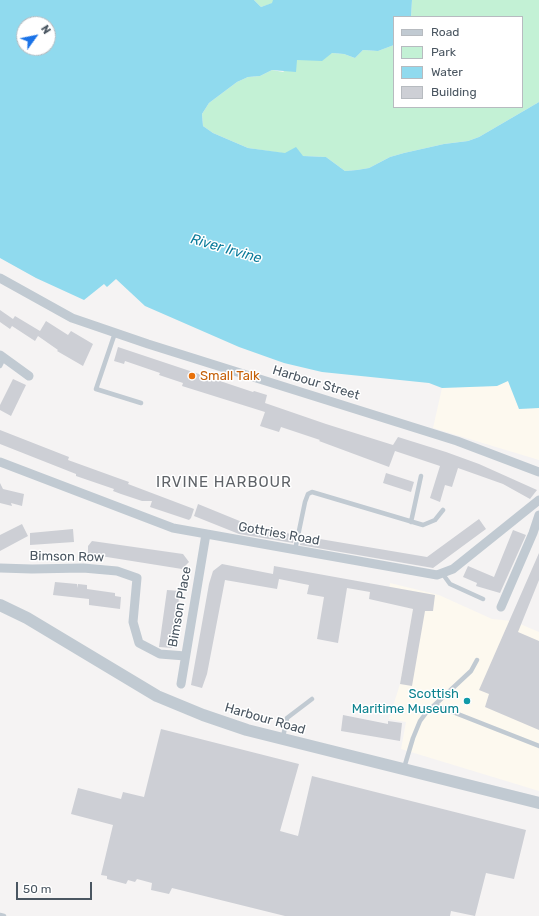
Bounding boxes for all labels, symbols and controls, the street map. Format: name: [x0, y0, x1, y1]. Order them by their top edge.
north arrow: [16, 16, 56, 56]
legend: [393, 16, 523, 108]
text: N: [38, 23, 53, 37]
text: Road: [431, 25, 459, 39]
text: Park: [431, 45, 456, 59]
text: Water: [431, 65, 463, 79]
text: Building: [431, 85, 477, 99]
water label: River Irvine: [188, 231, 264, 267]
street label: Harbour Street: [271, 362, 361, 404]
place label: Small Talk: [200, 368, 260, 384]
marker: Small Talk: [187, 371, 197, 381]
district label: IRVINE HARBOUR: [156, 474, 292, 492]
street label: Gottries Road: [237, 519, 321, 549]
street label: Bimson Row: [30, 549, 104, 565]
street label: Bimson Place: [165, 565, 195, 649]
place label: Scottish Maritime Museum: [352, 686, 459, 717]
marker: Scottish Maritime Museum: [462, 696, 472, 706]
street label: Harbour Road: [223, 700, 307, 738]
scale bar: [18, 874, 94, 900]
text: 50 m: [23, 882, 51, 896]

